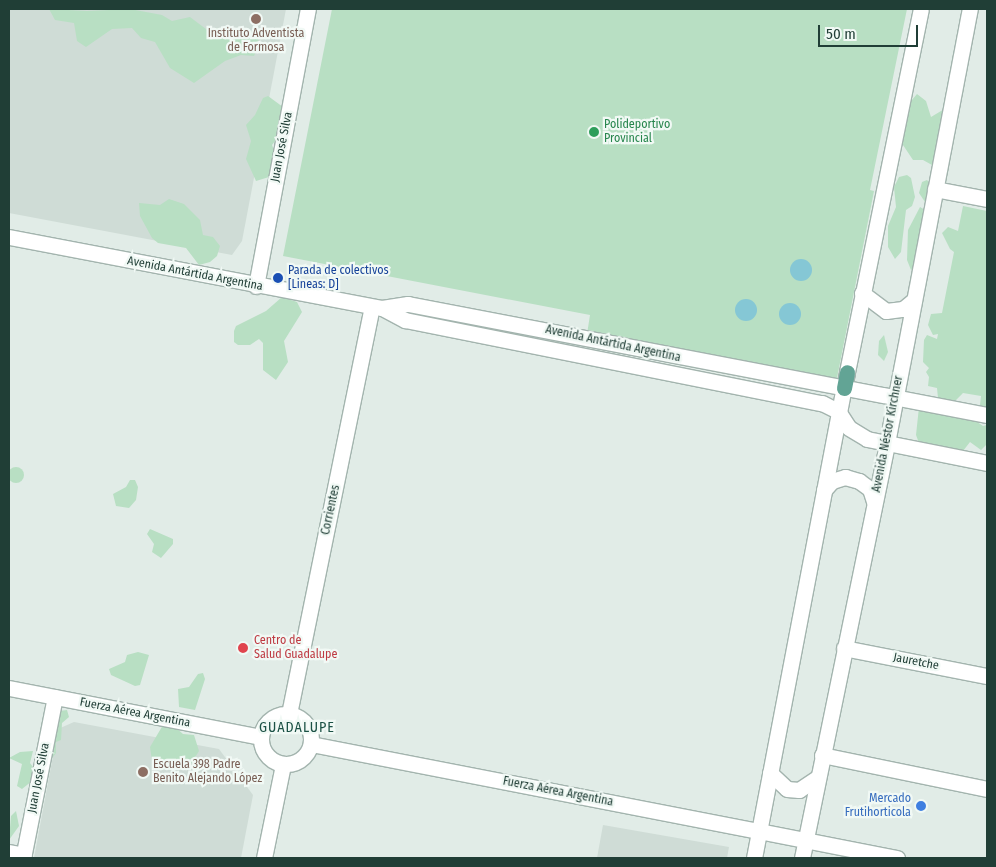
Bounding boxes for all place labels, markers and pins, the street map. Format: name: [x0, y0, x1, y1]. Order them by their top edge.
marker: Instituto Adventista de Formosa: [250, 13, 262, 25]
place label: Instituto Adventista de Formosa: [208, 27, 304, 55]
place label: Polideportivo Provincial: [604, 118, 670, 146]
marker: Polideportivo Provincial: [588, 126, 600, 138]
place label: Parada de colectivos [Lineas: D]: [288, 264, 389, 292]
marker: Parada de colectivos [Lineas: D]: [272, 272, 284, 284]
place label: Centro de Salud Guadalupe: [254, 634, 337, 662]
marker: Centro de Salud Guadalupe: [236, 641, 250, 655]
place label: Escuela 398 Padre Benito Alejando López: [153, 758, 262, 786]
marker: Escuela 398 Padre Benito Alejando López: [137, 766, 149, 778]
place label: Mercado Frutihorticola: [845, 792, 911, 820]
marker: Mercado Frutihorticola: [915, 800, 927, 812]

